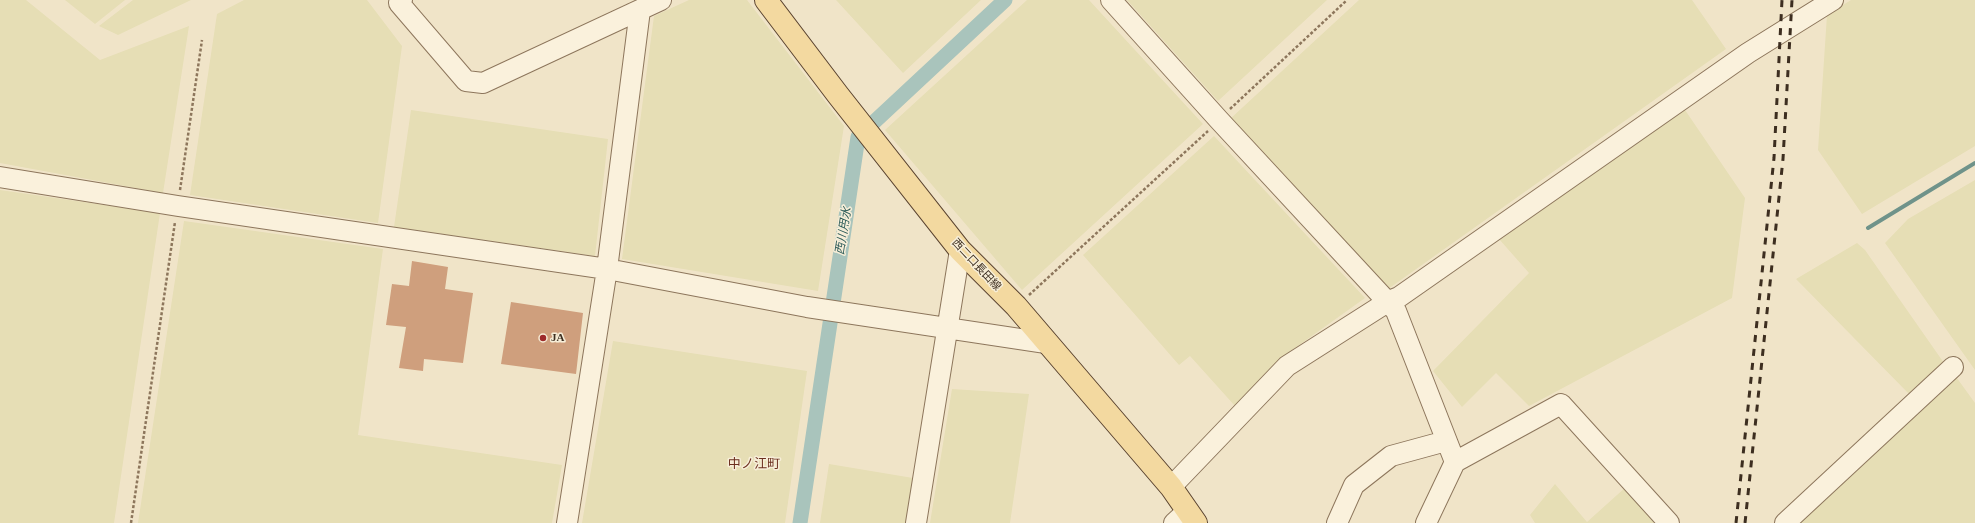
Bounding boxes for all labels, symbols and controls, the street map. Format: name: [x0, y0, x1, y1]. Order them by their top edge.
water label: 西川用水: [833, 206, 855, 256]
street label: 西二口長田線: [949, 236, 1003, 294]
place label: JA: [551, 331, 564, 345]
marker: JA: [538, 333, 548, 343]
district label: 中ノ江町: [728, 457, 780, 473]

